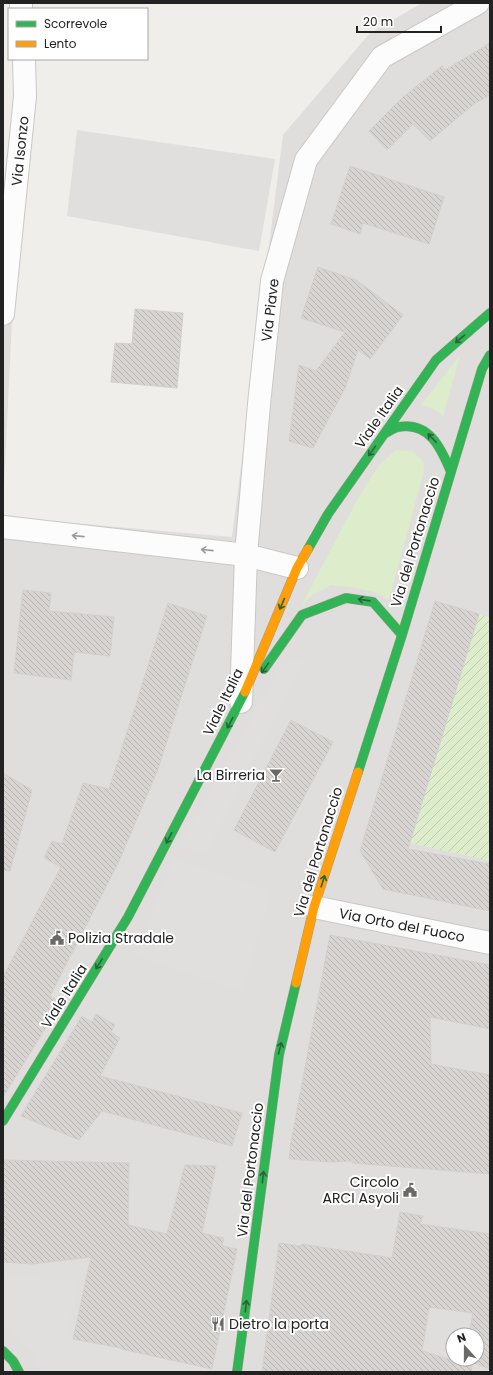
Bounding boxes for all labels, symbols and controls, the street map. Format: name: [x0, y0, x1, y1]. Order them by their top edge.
legend: [8, 8, 148, 60]
scale bar: [357, 8, 441, 34]
text: 20 m: [363, 13, 393, 30]
text: Scorrevole: [44, 15, 107, 32]
text: Lento: [44, 35, 77, 52]
street label: Via Isonzo: [6, 115, 34, 187]
street label: Via Piave: [256, 277, 284, 343]
one-way arrow: [455, 334, 466, 343]
street label: Viale Italia: [350, 382, 408, 452]
one-way arrow: [428, 433, 437, 443]
one-way arrow: [368, 446, 376, 457]
street label: Via del Portonaccio: [386, 474, 444, 610]
one-way arrow: [72, 532, 85, 540]
one-way arrow: [201, 547, 214, 554]
one-way arrow: [358, 596, 371, 604]
one-way arrow: [277, 597, 285, 609]
one-way arrow: [261, 662, 269, 673]
street label: Viale Italia: [198, 665, 248, 739]
one-way arrow: [225, 717, 233, 729]
place label: La Birreria: [196, 765, 265, 785]
bar icon: La Birreria: [268, 767, 284, 783]
street label: Via del Portonaccio: [289, 784, 347, 920]
one-way arrow: [165, 832, 172, 844]
one-way arrow: [320, 875, 327, 888]
street label: Via Orto del Fuoco: [337, 903, 467, 947]
place label: Polizia Stradale: [68, 928, 174, 948]
public building icon: Polizia Stradale: [49, 930, 65, 946]
one-way arrow: [95, 958, 103, 970]
street label: Viale Italia: [36, 960, 92, 1032]
one-way arrow: [277, 1042, 285, 1055]
street label: Via del Portonaccio: [232, 1101, 268, 1239]
one-way arrow: [259, 1171, 267, 1184]
place label: Circolo ARCI Asyoli: [323, 1172, 399, 1208]
public building icon: Circolo ARCI Asyoli: [402, 1182, 418, 1198]
one-way arrow: [242, 1300, 250, 1313]
place label: Dietro la porta: [229, 1314, 329, 1334]
restaurant icon: Dietro la porta: [210, 1316, 226, 1332]
north arrow: [445, 1327, 485, 1367]
text: N: [455, 1329, 468, 1347]

